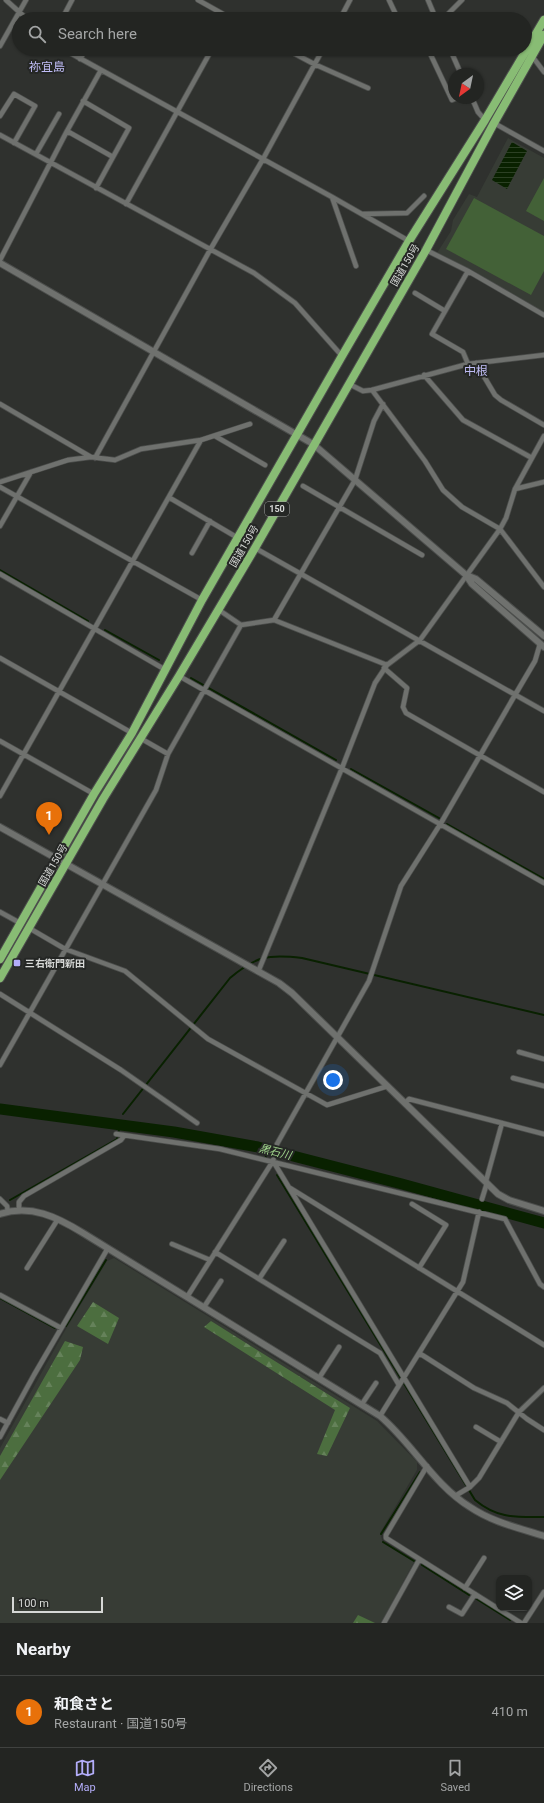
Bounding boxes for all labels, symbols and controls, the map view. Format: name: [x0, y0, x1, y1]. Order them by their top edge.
search box: [12, 12, 532, 56]
icon: search: [26, 23, 48, 45]
text: Search here: [58, 25, 137, 43]
district label: 祢宜島: [29, 60, 65, 74]
north arrow: [448, 68, 484, 104]
street label: 国道150号: [389, 242, 421, 288]
district label: 中根: [464, 364, 488, 378]
road number: 150: [265, 502, 289, 516]
street label: 国道150号: [228, 523, 260, 569]
pin: 1: [36, 802, 62, 835]
street label: 国道150号: [37, 842, 69, 888]
marker: 三右衛門新田: [12, 958, 22, 968]
place label: 三右衛門新田: [25, 958, 85, 969]
your location: [323, 1070, 343, 1090]
water label: 黒石川: [257, 1142, 294, 1163]
map controls: [496, 1575, 532, 1611]
button: layers: [496, 1575, 532, 1611]
scale bar: [12, 1595, 103, 1614]
text: 100 m: [18, 1597, 49, 1610]
text: Nearby: [16, 1639, 71, 1659]
text: 和食さと: [54, 1695, 114, 1713]
text: 1: [25, 1704, 33, 1719]
text: 410 m: [491, 1704, 528, 1719]
text: Restaurant · 国道150号: [54, 1716, 188, 1731]
tab: Map: [74, 1757, 96, 1794]
tab: Directions: [243, 1757, 293, 1794]
tab: Saved: [440, 1757, 470, 1794]

